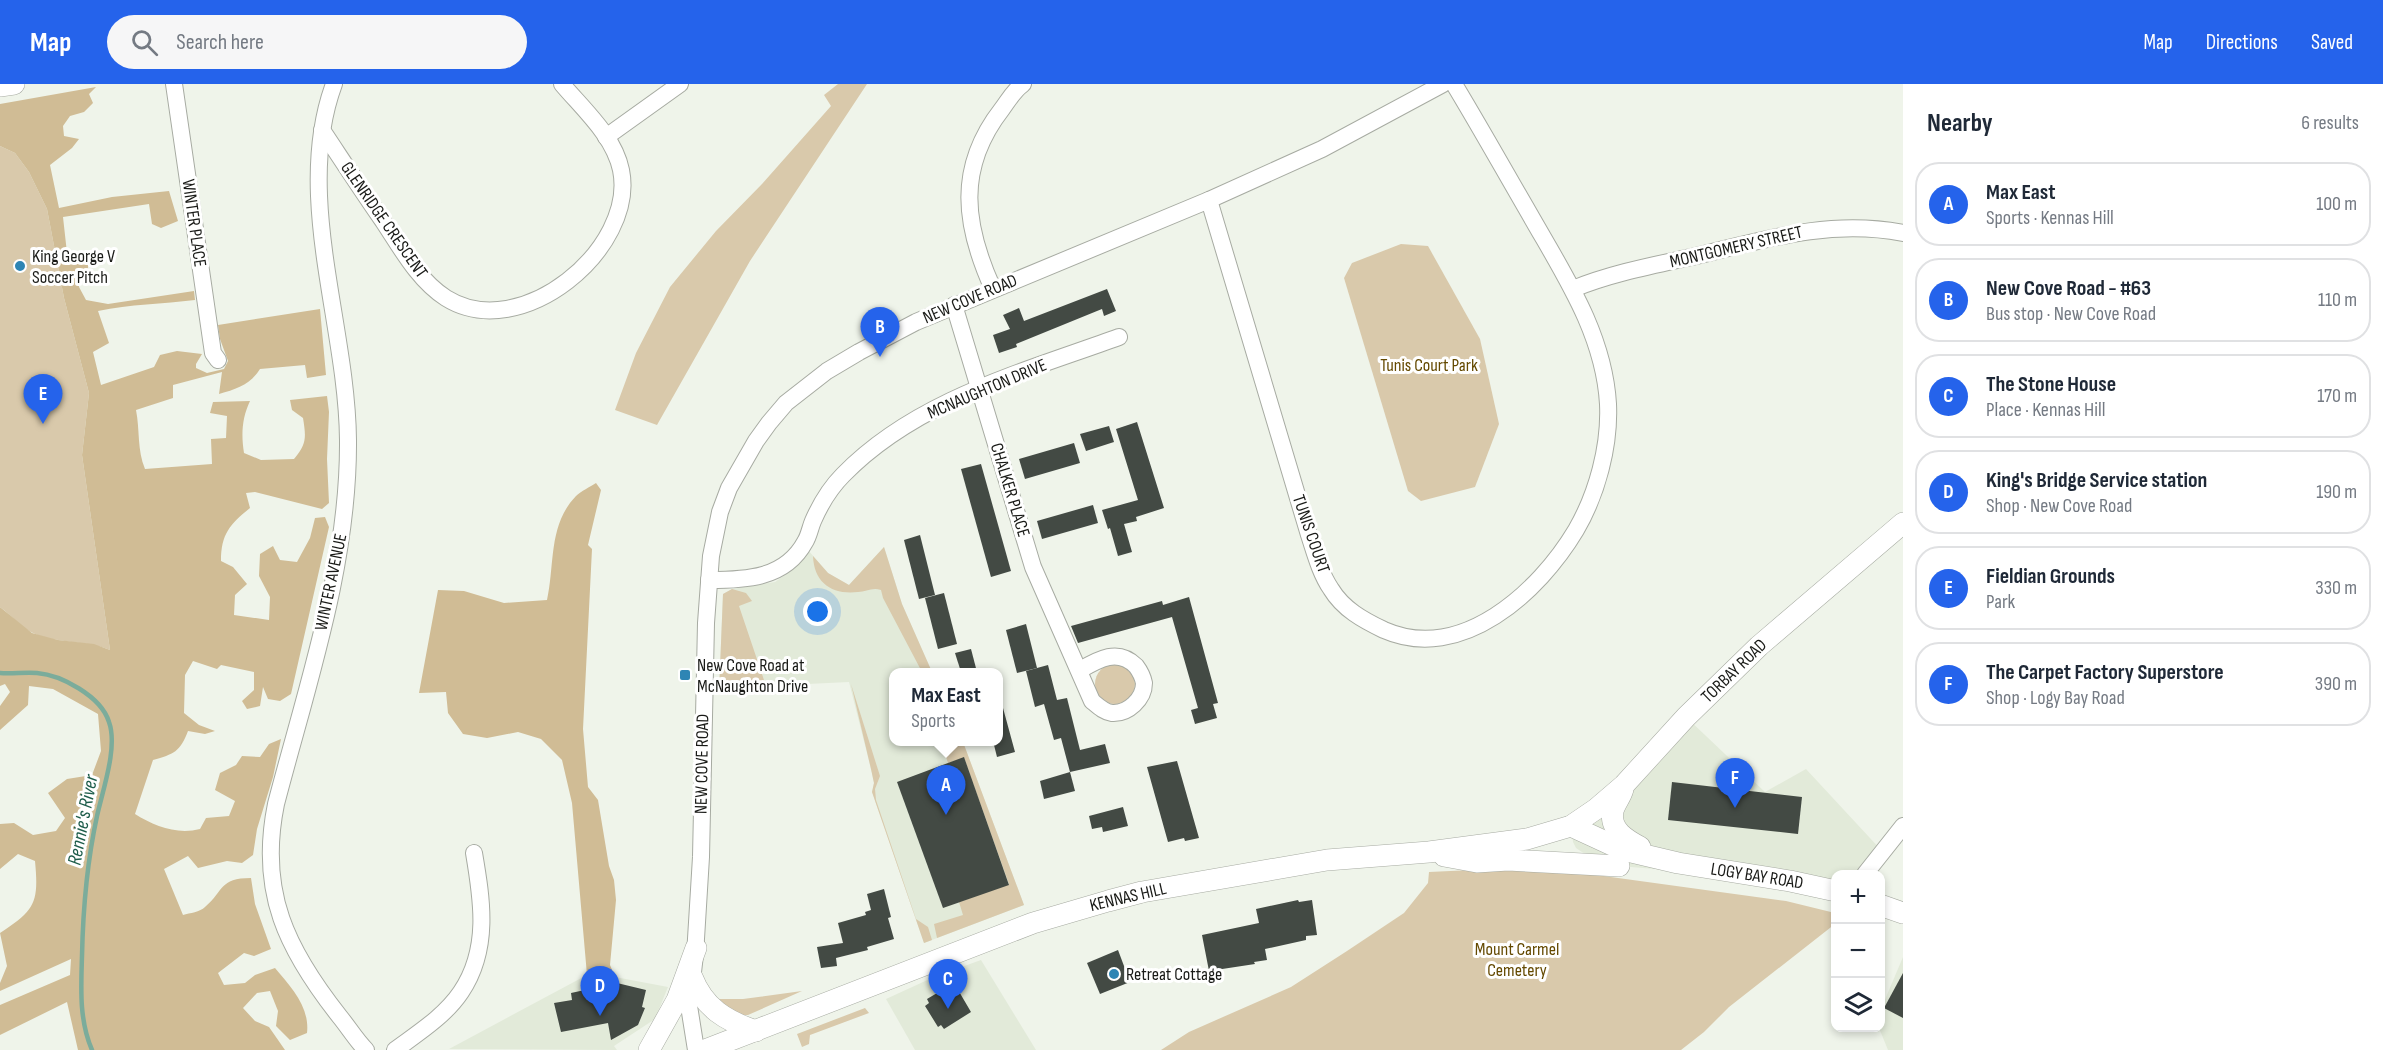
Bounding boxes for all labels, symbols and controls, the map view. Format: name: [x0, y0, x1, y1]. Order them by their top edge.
search box: [107, 15, 527, 69]
text: Map: [30, 26, 71, 59]
icon: search: [128, 26, 161, 59]
text: Search here: [176, 29, 264, 56]
text: Map: [2143, 30, 2173, 55]
text: Directions: [2206, 30, 2278, 55]
text: Saved: [2311, 30, 2353, 55]
text: Nearby: [1927, 108, 1993, 139]
text: 6 results: [2301, 111, 2359, 135]
street label: GLENRIDGE CRESCENT: [336, 158, 432, 282]
street label: WINTER PLACE: [177, 178, 211, 268]
text: Max East: [1986, 179, 2056, 206]
text: A: [1944, 192, 1953, 216]
text: 100 m: [2316, 192, 2357, 216]
text: Sports · Kennas Hill: [1986, 206, 2114, 230]
street label: MONTGOMERY STREET: [1668, 222, 1804, 272]
place label: King George V Soccer Pitch: [32, 246, 115, 288]
marker: King George V Soccer Pitch: [13, 259, 27, 273]
street label: NEW COVE ROAD: [920, 270, 1020, 328]
text: New Cove Road - #63: [1986, 275, 2151, 302]
text: B: [1944, 288, 1953, 312]
text: 110 m: [2318, 288, 2357, 312]
text: Bus stop · New Cove Road: [1986, 302, 2156, 326]
pin: B: [860, 308, 900, 357]
street label: MCNAUGHTON DRIVE: [924, 354, 1050, 424]
park label: Tunis Court Park: [1380, 355, 1478, 376]
text: The Stone House: [1986, 371, 2116, 398]
pin: E: [24, 374, 63, 424]
text: C: [1943, 384, 1954, 408]
text: 170 m: [2317, 384, 2357, 408]
text: Place · Kennas Hill: [1986, 398, 2105, 422]
street label: CHALKER PLACE: [986, 441, 1034, 539]
text: King's Bridge Service station: [1986, 467, 2207, 494]
text: D: [1943, 480, 1954, 504]
text: 190 m: [2316, 480, 2357, 504]
street label: TUNIS COURT: [1288, 492, 1334, 576]
text: Shop · New Cove Road: [1986, 494, 2132, 518]
street label: WINTER AVENUE: [310, 532, 352, 632]
text: Fieldian Grounds: [1986, 563, 2115, 590]
text: E: [1944, 576, 1953, 600]
text: 330 m: [2315, 576, 2357, 600]
text: Park: [1986, 590, 2015, 614]
your location: [803, 597, 832, 626]
street label: TORBAY ROAD: [1697, 635, 1771, 707]
place label: New Cove Road at McNaughton Drive: [697, 655, 808, 697]
text: The Carpet Factory Superstore: [1986, 659, 2224, 686]
marker: New Cove Road at McNaughton Drive: [678, 668, 692, 682]
popup: [889, 668, 1003, 746]
text: F: [1944, 672, 1953, 696]
text: 390 m: [2315, 672, 2357, 696]
text: Max East: [911, 682, 981, 709]
text: Shop · Logy Bay Road: [1986, 686, 2125, 710]
text: Sports: [911, 709, 955, 733]
street label: NEW COVE ROAD: [691, 714, 713, 814]
pin: F: [1716, 758, 1754, 808]
pin: A: [926, 766, 966, 815]
water label: Rennie's River: [62, 771, 104, 867]
street label: LOGY BAY ROAD: [1709, 858, 1805, 894]
map controls: [1831, 870, 1885, 1032]
button: +: [1831, 870, 1885, 924]
street label: KENNAS HILL: [1088, 878, 1169, 916]
button: −: [1831, 924, 1885, 978]
park label: Mount Carmel Cemetery: [1475, 939, 1559, 981]
pin: C: [928, 960, 968, 1009]
place label: Retreat Cottage: [1126, 964, 1222, 985]
pin: D: [580, 966, 620, 1016]
marker: Retreat Cottage: [1107, 967, 1121, 981]
button: layers: [1831, 978, 1885, 1032]

